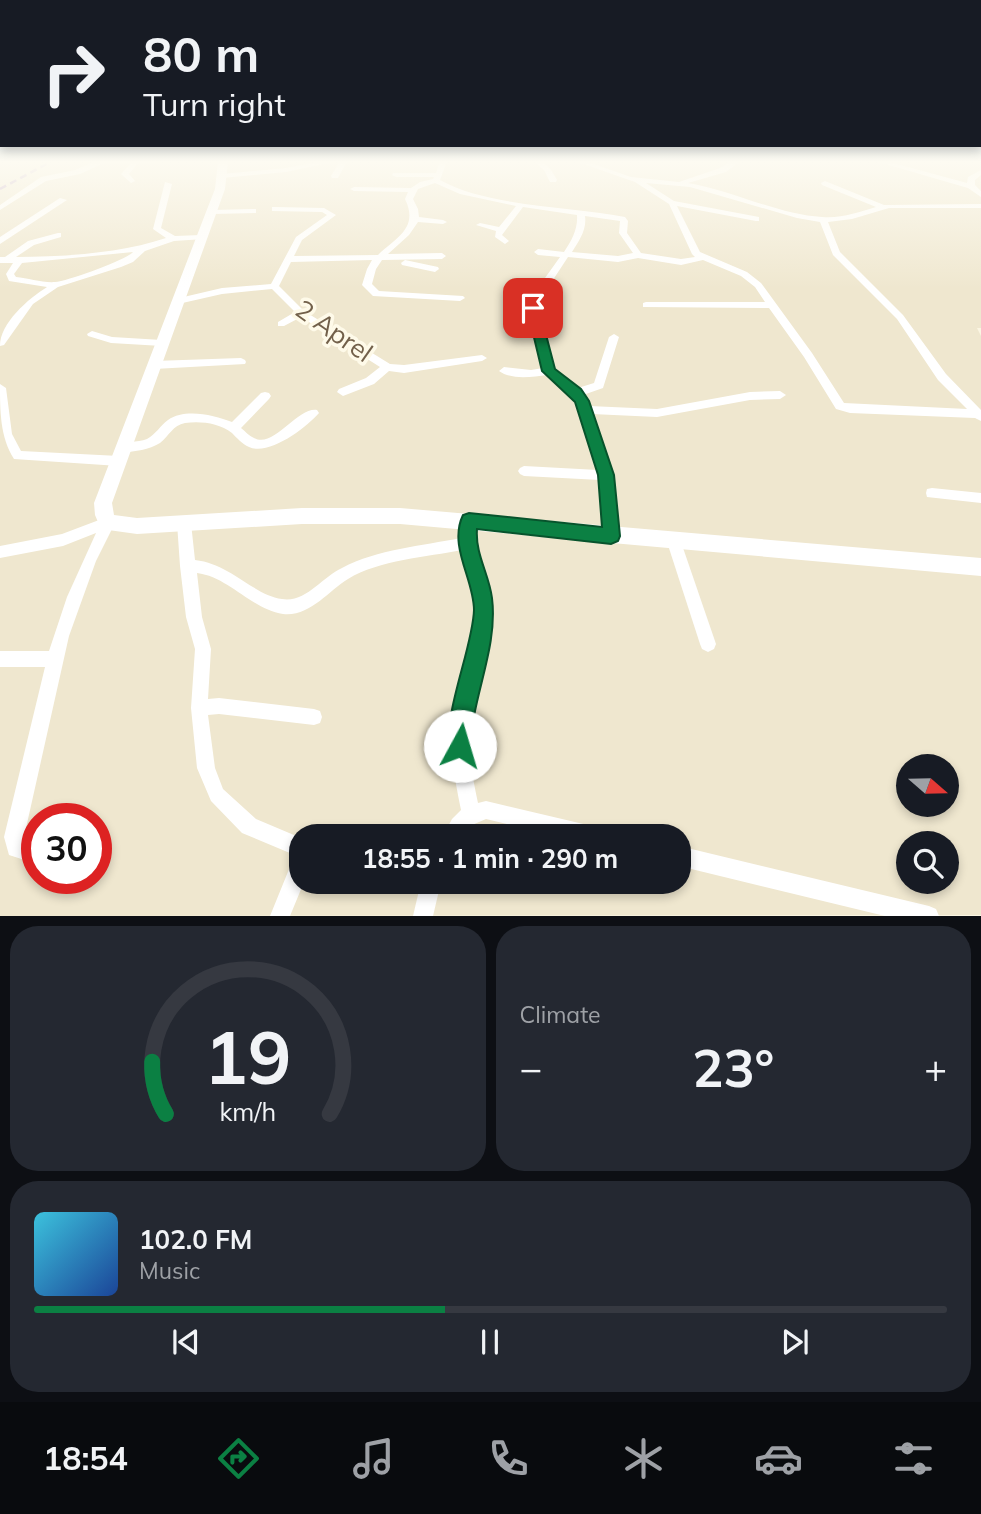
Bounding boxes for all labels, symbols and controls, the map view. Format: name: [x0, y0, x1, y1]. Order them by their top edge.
text: 80 m: [143, 23, 259, 84]
icon: right: [28, 28, 119, 119]
text: Turn right: [143, 84, 286, 124]
pin: [503, 278, 563, 338]
icon: arrive: [514, 289, 552, 327]
street label: 2 Aprel: [289, 292, 379, 369]
position arrow: [423, 709, 497, 783]
north arrow: [896, 754, 959, 817]
map controls: [896, 754, 959, 894]
speed limit sign: 30: [21, 803, 112, 894]
button: search: [896, 831, 959, 894]
text: 18:55 · 1 min · 290 m: [362, 842, 618, 875]
text: Climate: [520, 1000, 601, 1029]
text: 19: [204, 1012, 291, 1103]
text: 23°: [692, 1035, 774, 1100]
text: −: [520, 1044, 542, 1092]
text: +: [924, 1044, 947, 1092]
text: km/h: [219, 1096, 276, 1127]
text: 102.0 FM: [139, 1223, 252, 1256]
text: Music: [139, 1256, 200, 1285]
icon: previous: [167, 1323, 205, 1361]
icon: pause: [471, 1323, 509, 1361]
icon: next: [776, 1323, 814, 1361]
icon: directions: [214, 1434, 263, 1483]
icon: music: [349, 1434, 398, 1483]
icon: phone: [484, 1434, 533, 1483]
icon: climate: [619, 1434, 668, 1483]
icon: car: [754, 1434, 803, 1483]
icon: filters: [889, 1434, 938, 1483]
text: 18:54: [43, 1438, 128, 1478]

